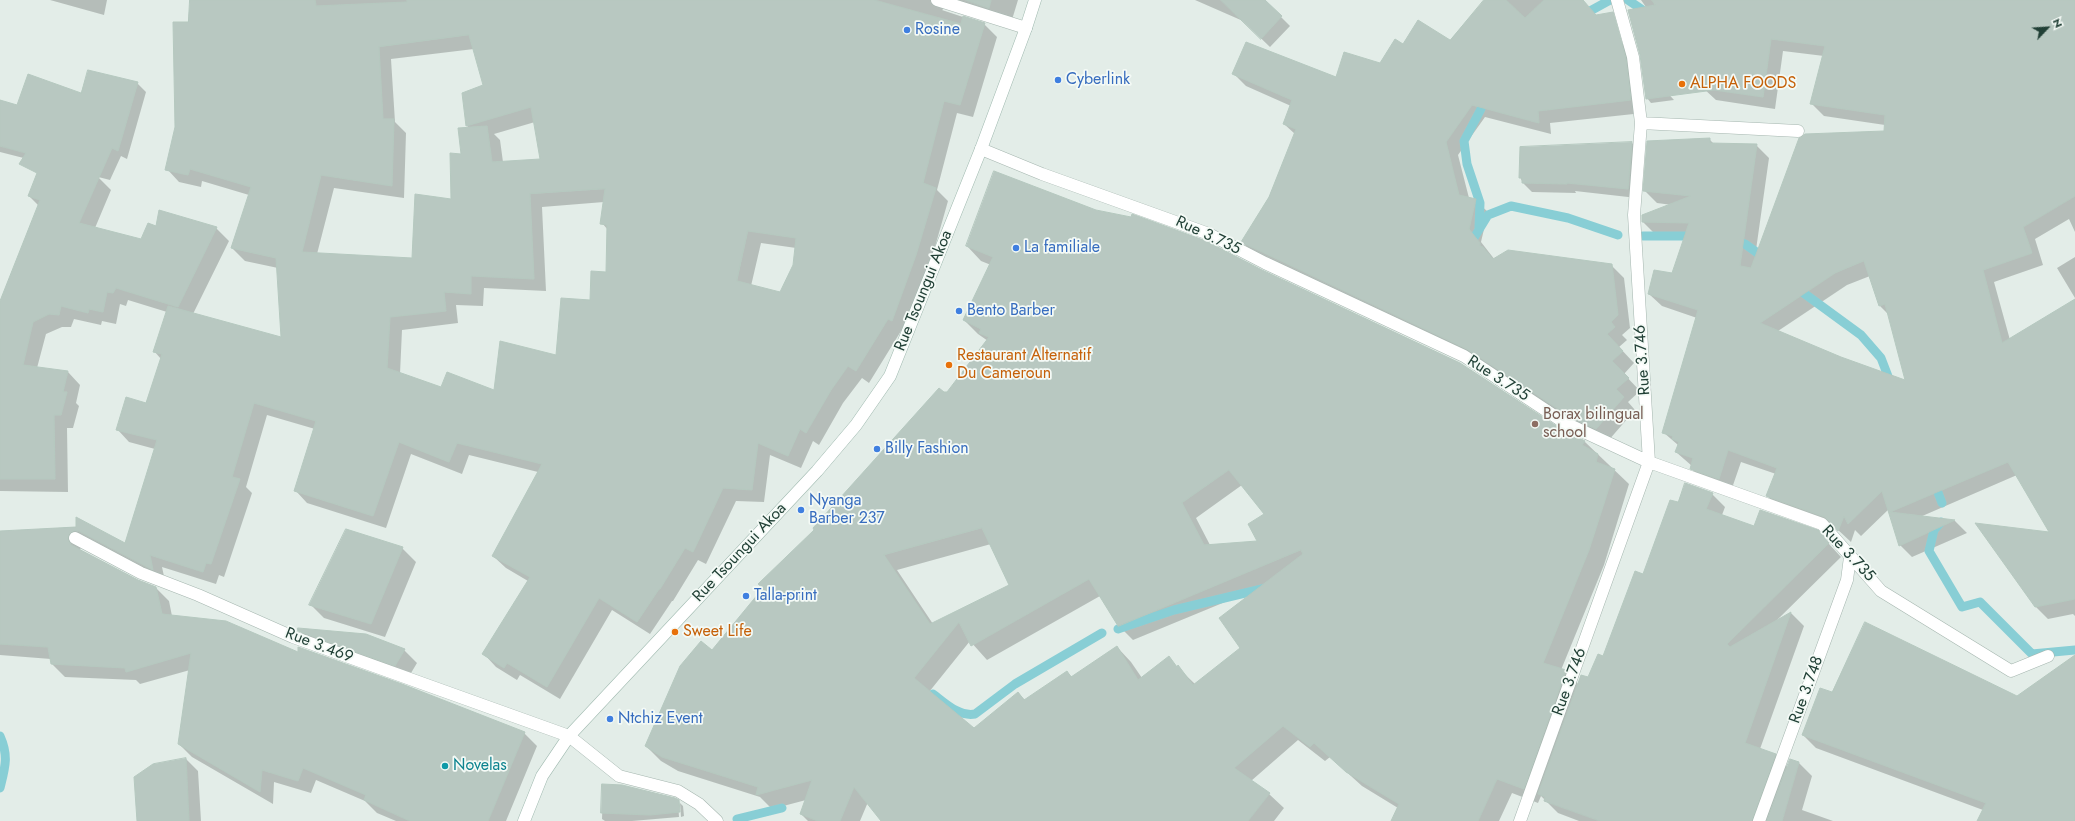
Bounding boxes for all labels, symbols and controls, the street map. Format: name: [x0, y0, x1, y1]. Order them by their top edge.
north arrow: [2027, 8, 2067, 48]
text: N: [2049, 16, 2067, 30]
place label: Rosine: [915, 20, 960, 40]
marker: Rosine: [902, 25, 912, 35]
place label: Cyberlink: [1066, 70, 1130, 90]
place label: ALPHA FOODS: [1690, 74, 1796, 94]
marker: Cyberlink: [1053, 75, 1063, 85]
marker: ALPHA FOODS: [1677, 79, 1687, 89]
street label: Rue 3.735: [1172, 213, 1244, 259]
street label: Rue Tsoungui Akoa: [891, 228, 957, 354]
place label: La familiale: [1024, 238, 1100, 258]
marker: La familiale: [1011, 243, 1021, 253]
place label: Bento Barber: [967, 301, 1055, 321]
marker: Bento Barber: [954, 306, 964, 316]
street label: Rue 3.746: [1631, 324, 1655, 396]
place label: Restaurant Alternatif Du Cameroun: [957, 346, 1091, 384]
street label: Rue 3.735: [1463, 352, 1533, 406]
marker: Restaurant Alternatif Du Cameroun: [944, 360, 954, 370]
place label: Borax bilingual school: [1543, 405, 1644, 443]
marker: Borax bilingual school: [1530, 419, 1540, 429]
place label: Billy Fashion: [885, 439, 969, 459]
marker: Billy Fashion: [872, 444, 882, 454]
place label: Nyanga Barber 237: [809, 491, 885, 529]
street label: Rue Tsoungui Akoa: [689, 499, 791, 607]
marker: Nyanga Barber 237: [796, 505, 806, 515]
street label: Rue 3.735: [1817, 522, 1879, 586]
place label: Talla-print: [754, 586, 817, 606]
marker: Talla-print: [741, 591, 751, 601]
place label: Sweet Life: [683, 622, 752, 642]
street label: Rue 3.469: [282, 624, 356, 668]
marker: Sweet Life: [670, 627, 680, 637]
street label: Rue 3.746: [1549, 646, 1591, 718]
street label: Rue 3.748: [1786, 654, 1828, 726]
place label: Ntchiz Event: [618, 709, 703, 729]
marker: Ntchiz Event: [605, 714, 615, 724]
place label: Novelas: [453, 756, 507, 776]
marker: Novelas: [440, 761, 450, 771]

